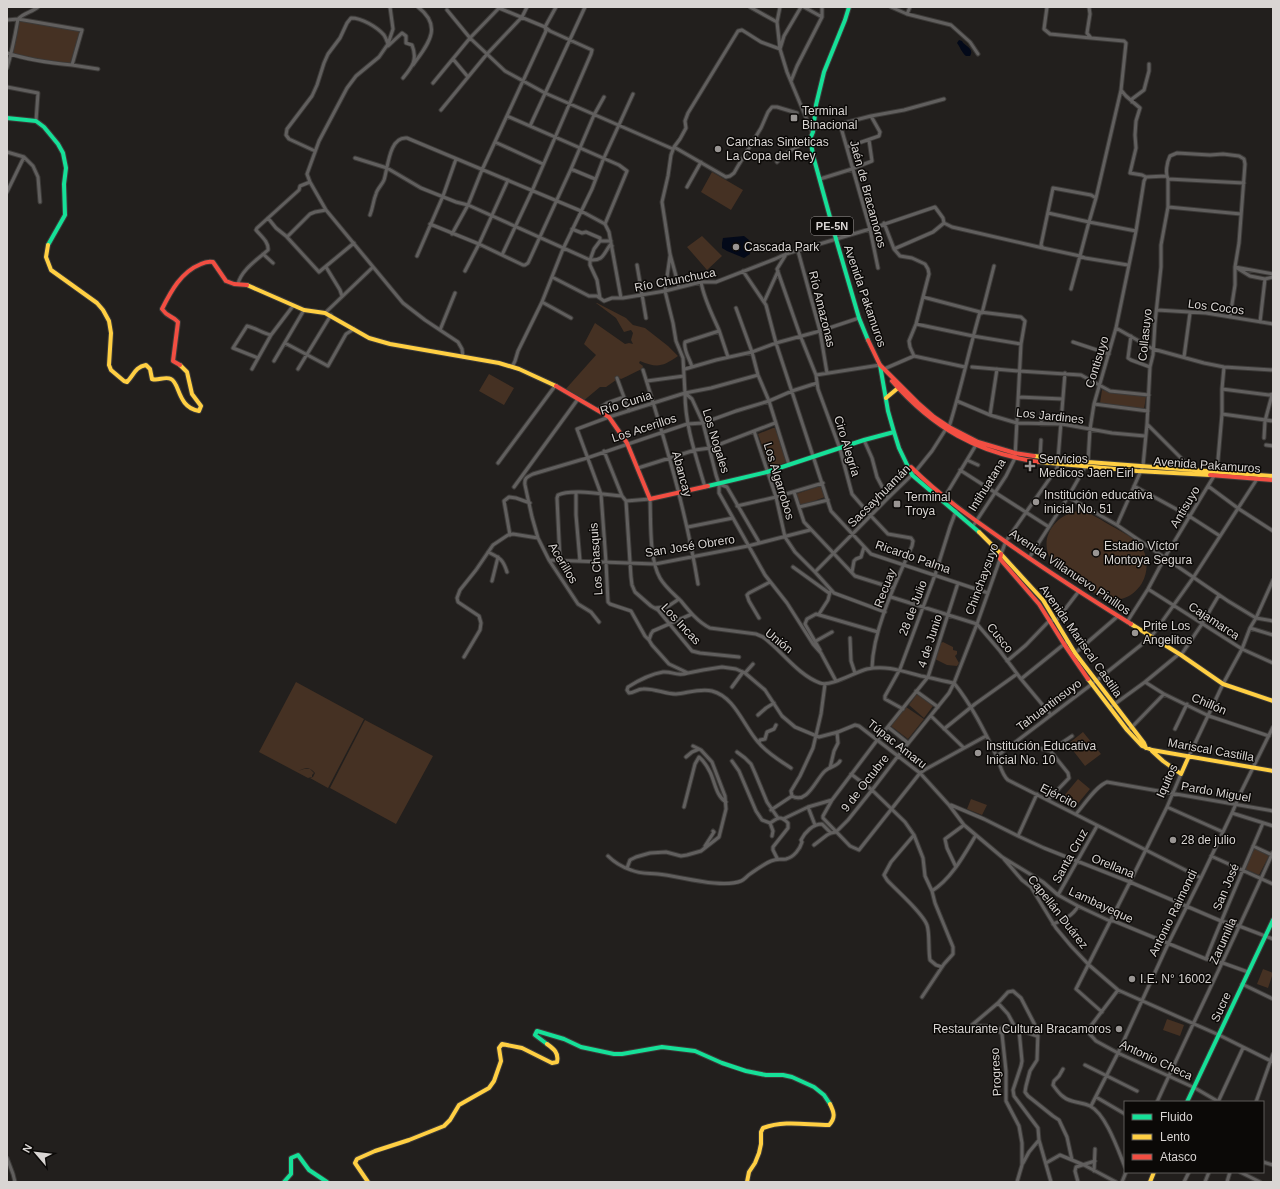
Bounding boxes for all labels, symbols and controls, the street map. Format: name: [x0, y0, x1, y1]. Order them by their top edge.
place label: Terminal Binacional: [802, 104, 857, 132]
marker: Terminal Binacional: [789, 113, 799, 123]
place label: Canchas Sinteticas La Copa del Rey: [726, 135, 829, 163]
street label: Jaén de Bracamoros: [847, 139, 889, 249]
marker: Canchas Sinteticas La Copa del Rey: [713, 144, 723, 154]
road number: PE-5N: [811, 217, 853, 235]
place label: Cascada Park: [744, 240, 820, 254]
marker: Cascada Park: [731, 242, 741, 252]
street label: Avenida Pakamuros: [841, 243, 889, 349]
street label: Río Chunchuca: [633, 265, 717, 295]
street label: Río Amazonas: [806, 269, 838, 349]
street label: Los Cocos: [1187, 297, 1245, 317]
street label: Collasuyo: [1135, 308, 1155, 362]
street label: Contisuyo: [1083, 334, 1112, 390]
street label: Río Cunia: [598, 388, 654, 418]
street label: Los Jardines: [1015, 405, 1085, 427]
street label: Los Nogales: [700, 407, 732, 475]
street label: Los Acerillos: [610, 411, 678, 445]
street label: Ciro Alegría: [831, 414, 863, 478]
street label: Los Algarrobos: [761, 441, 797, 521]
street label: Abancay: [669, 450, 695, 498]
place label: Servicios Medicos Jaen Eirl: [1039, 452, 1134, 480]
street label: Avenida Pakamuros: [1153, 454, 1261, 476]
street label: Intihuatana: [965, 456, 1009, 514]
marker: Servicios Medicos Jaen Eirl: [1024, 460, 1036, 472]
street label: Sacsayhuamán: [845, 462, 913, 530]
street label: Antisuyo: [1167, 483, 1203, 530]
place label: Institución educativa inicial No. 51: [1044, 488, 1153, 516]
place label: Terminal Troya: [905, 490, 950, 518]
marker: Institución educativa inicial No. 51: [1031, 497, 1041, 507]
marker: Terminal Troya: [892, 499, 902, 509]
street label: Los Chasquis: [586, 522, 606, 596]
street label: Avenida Villanuevo Pinillos: [1007, 526, 1133, 618]
street label: San José Obrero: [644, 532, 736, 560]
street label: Ricardo Palma: [874, 538, 953, 577]
place label: Estadio Víctor Montoya Segura: [1104, 539, 1192, 567]
street label: Acerillos: [545, 540, 581, 586]
street label: Chinchaysuyo: [963, 541, 1002, 617]
marker: Estadio Víctor Montoya Segura: [1091, 548, 1101, 558]
street label: Recuay: [871, 566, 899, 610]
street label: 28 de Julio: [896, 578, 930, 638]
street label: Avenida Mariscal Castilla: [1037, 582, 1125, 700]
street label: Cajamarca: [1186, 599, 1242, 643]
street label: Los Incas: [658, 600, 704, 648]
street label: 4 de Junio: [915, 612, 945, 670]
place label: Prite Los Angelitos: [1143, 619, 1192, 647]
street label: Cusco: [984, 620, 1016, 656]
street label: Unión: [762, 626, 796, 656]
marker: Prite Los Angelitos: [1130, 628, 1140, 638]
street label: Tahuantinsuyo: [1014, 676, 1084, 734]
street label: Chillón: [1189, 690, 1229, 718]
street label: Túpac Amaru: [865, 717, 929, 771]
street label: Mariscal Castilla: [1167, 736, 1256, 765]
place label: Institución Educativa Inicial No. 10: [986, 739, 1096, 767]
marker: Institución Educativa Inicial No. 10: [973, 748, 983, 758]
street label: 9 de Octubre: [838, 751, 892, 815]
street label: Iquitos: [1153, 762, 1181, 800]
street label: Pardo Miguel: [1180, 779, 1252, 805]
street label: Ejército: [1038, 781, 1080, 811]
street label: Santa Cruz: [1049, 826, 1091, 886]
place label: 28 de julio: [1181, 833, 1236, 847]
marker: 28 de julio: [1168, 835, 1178, 845]
street label: Orellana: [1089, 851, 1137, 881]
street label: San José: [1210, 861, 1242, 913]
street label: Antonio Raimondi: [1146, 867, 1200, 959]
street label: Capellán Duárez: [1025, 872, 1091, 952]
street label: Lambayeque: [1067, 884, 1136, 926]
street label: Zarumilla: [1207, 915, 1240, 966]
place label: I.E. N° 16002: [1140, 972, 1212, 986]
marker: I.E. N° 16002: [1127, 974, 1137, 984]
street label: Sucre: [1208, 990, 1234, 1024]
place label: Restaurante Cultural Bracamoros: [933, 1022, 1111, 1036]
marker: Restaurante Cultural Bracamoros: [1114, 1024, 1124, 1034]
street label: Antonio Checa: [1117, 1037, 1195, 1083]
street label: Progreso: [988, 1047, 1004, 1097]
legend: [1124, 1101, 1264, 1173]
text: Fluido: [1160, 1110, 1193, 1124]
text: Lento: [1160, 1130, 1190, 1144]
north arrow: [16, 1133, 56, 1173]
text: N: [20, 1142, 34, 1155]
text: Atasco: [1160, 1150, 1197, 1164]

